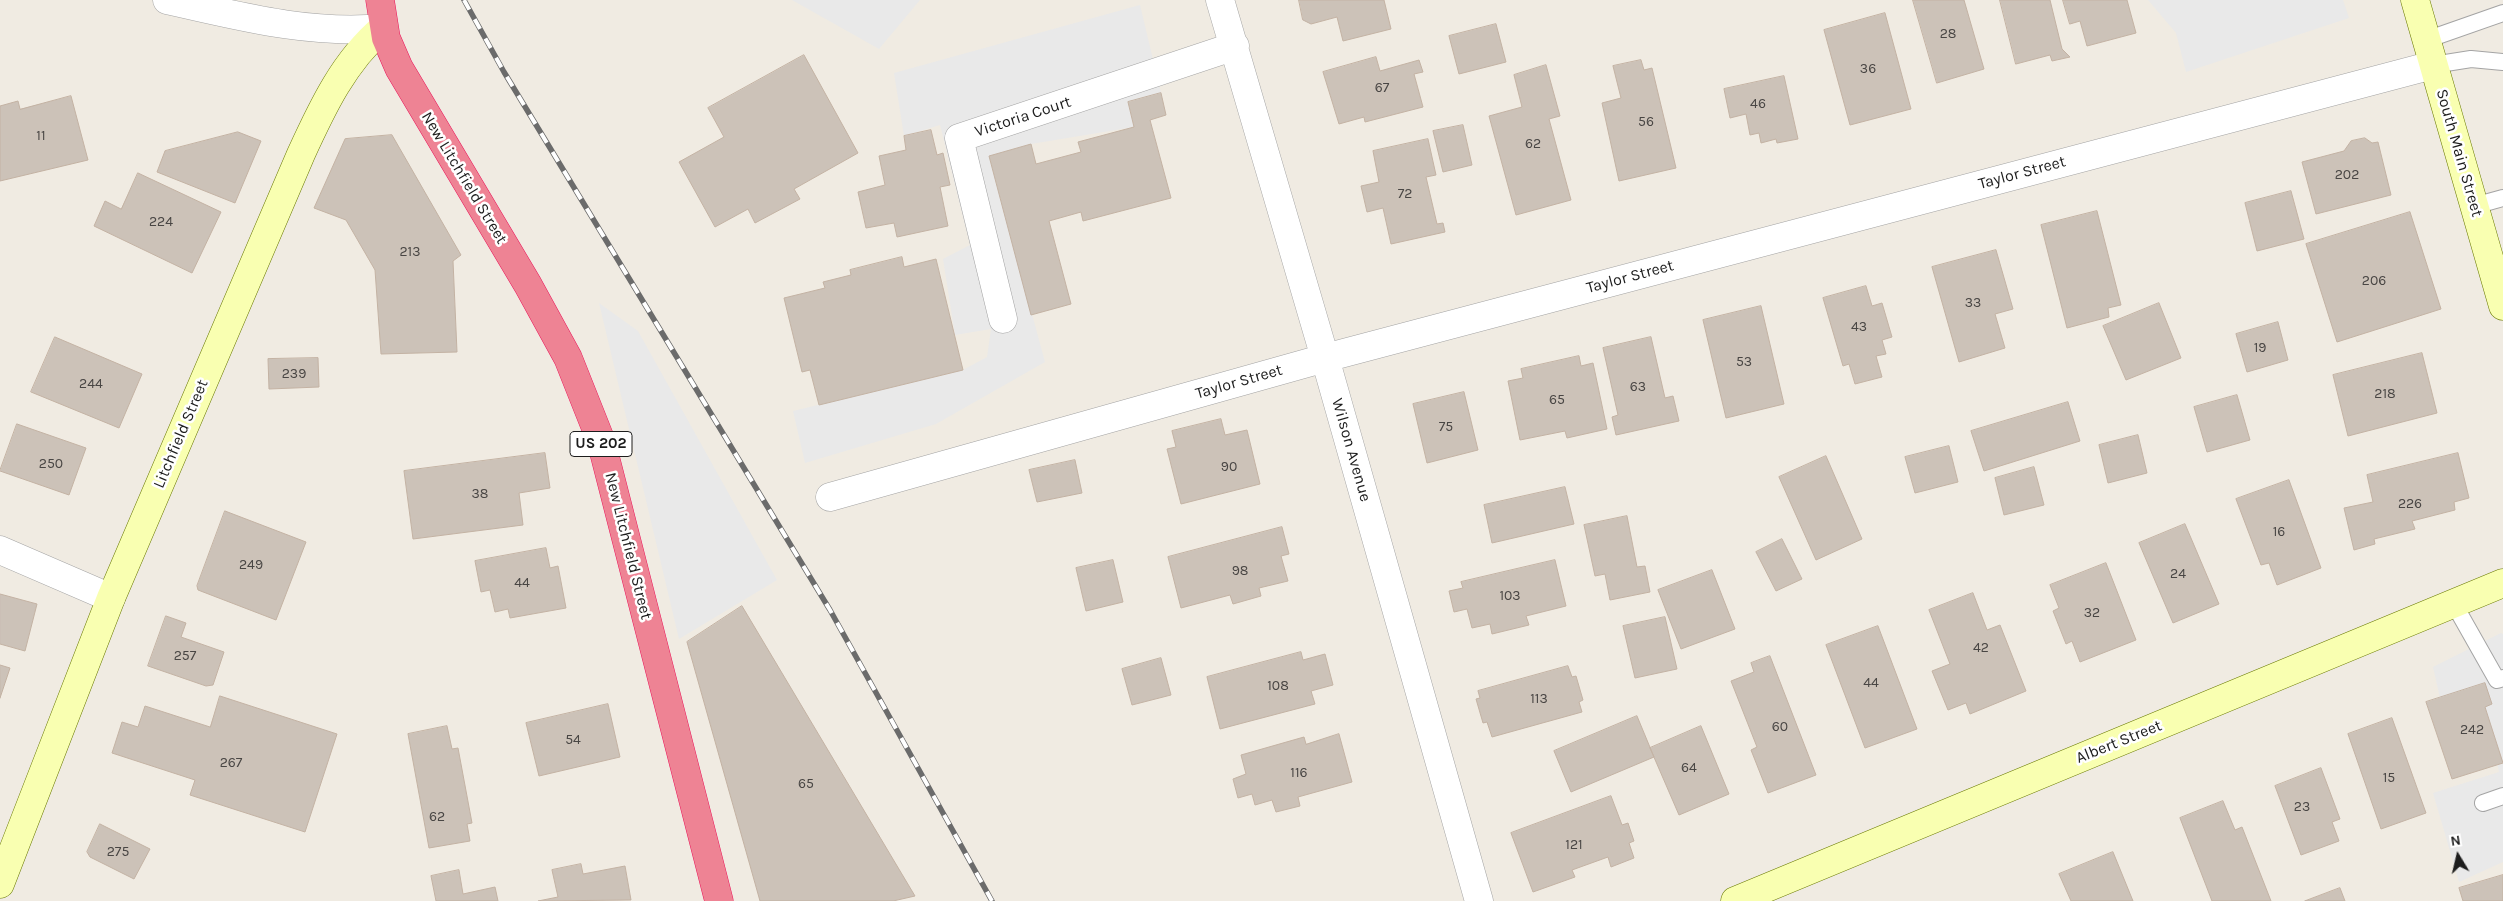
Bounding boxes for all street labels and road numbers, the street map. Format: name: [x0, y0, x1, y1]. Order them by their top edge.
street label: South Main Street: [2432, 87, 2486, 219]
street label: Victoria Court: [972, 92, 1074, 142]
street label: New Litchfield Street: [417, 108, 511, 248]
street label: Taylor Street: [1976, 152, 2068, 194]
street label: Taylor Street: [1584, 256, 1676, 298]
street label: Taylor Street: [1193, 360, 1285, 404]
street label: Litchfield Street: [149, 377, 213, 491]
street label: Wilson Avenue: [1327, 396, 1375, 504]
road number: US 202: [570, 432, 632, 456]
street label: New Litchfield Street: [600, 470, 656, 622]
street label: Albert Street: [2073, 716, 2165, 768]

